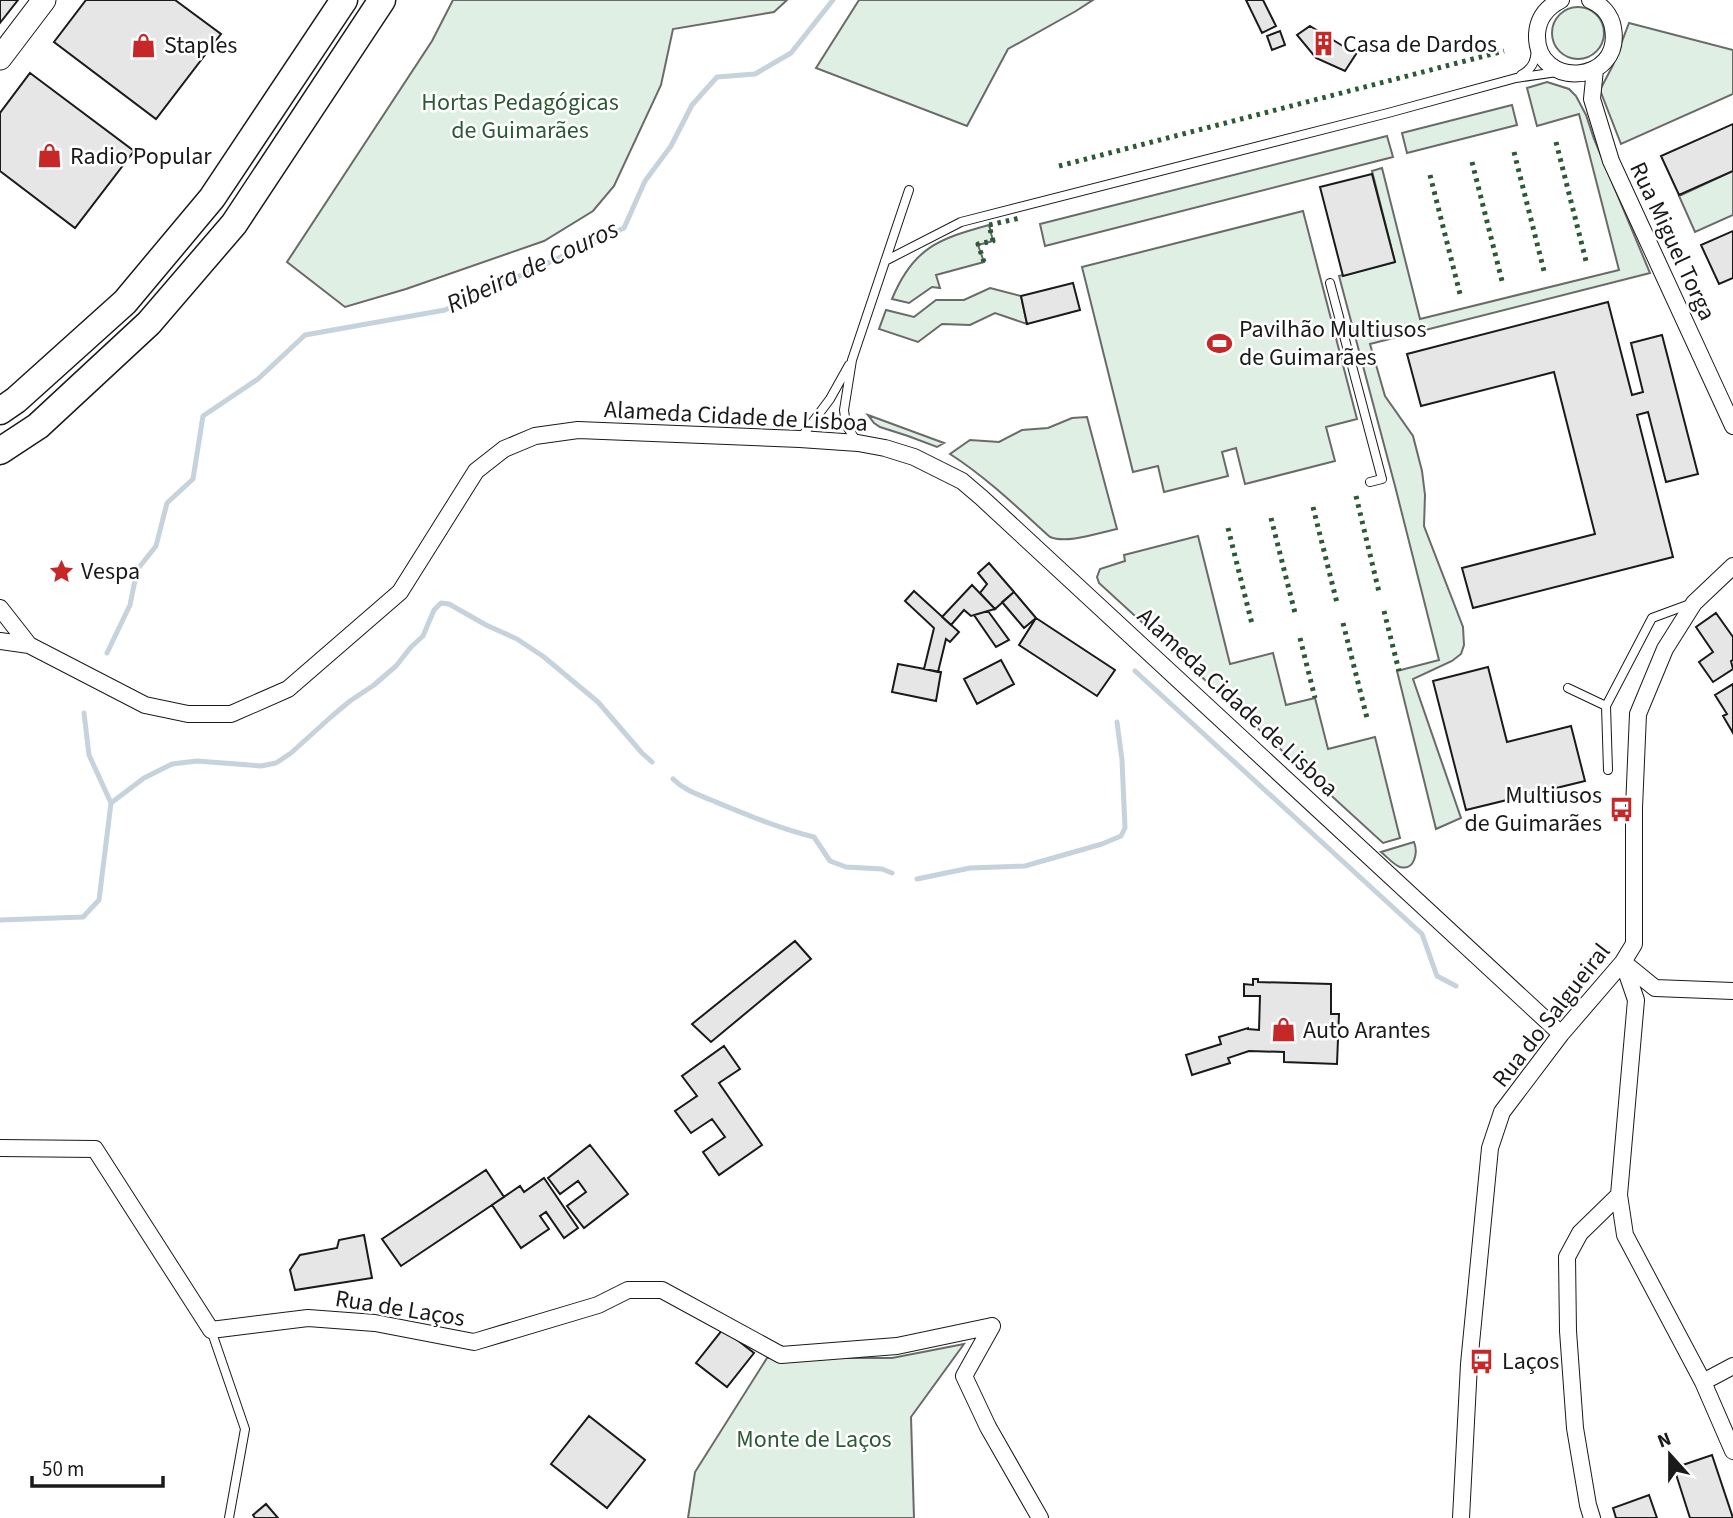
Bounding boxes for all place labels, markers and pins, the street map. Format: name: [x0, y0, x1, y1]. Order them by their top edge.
place label: Casa de Dardos: [1343, 27, 1497, 62]
place label: Staples: [164, 28, 237, 63]
building icon: Casa de Dardos: [1309, 30, 1337, 58]
shop icon: Staples: [130, 31, 158, 59]
place label: Radio Popular: [70, 139, 212, 174]
shop icon: Radio Popular: [36, 142, 64, 170]
place label: Pavilhão Multiusos de Guimarães: [1239, 312, 1427, 375]
sports icon: Pavilhão Multiusos de Guimarães: [1205, 329, 1233, 357]
place label: Vespa: [81, 554, 140, 589]
place icon: Vespa: [47, 557, 75, 585]
place label: Multiusos de Guimarães: [1464, 778, 1602, 841]
bus stop icon: Multiusos de Guimarães: [1608, 795, 1636, 823]
place label: Auto Arantes: [1303, 1013, 1430, 1048]
shop icon: Auto Arantes: [1269, 1016, 1297, 1044]
place label: Laços: [1502, 1344, 1559, 1379]
bus stop icon: Laços: [1468, 1347, 1496, 1375]

